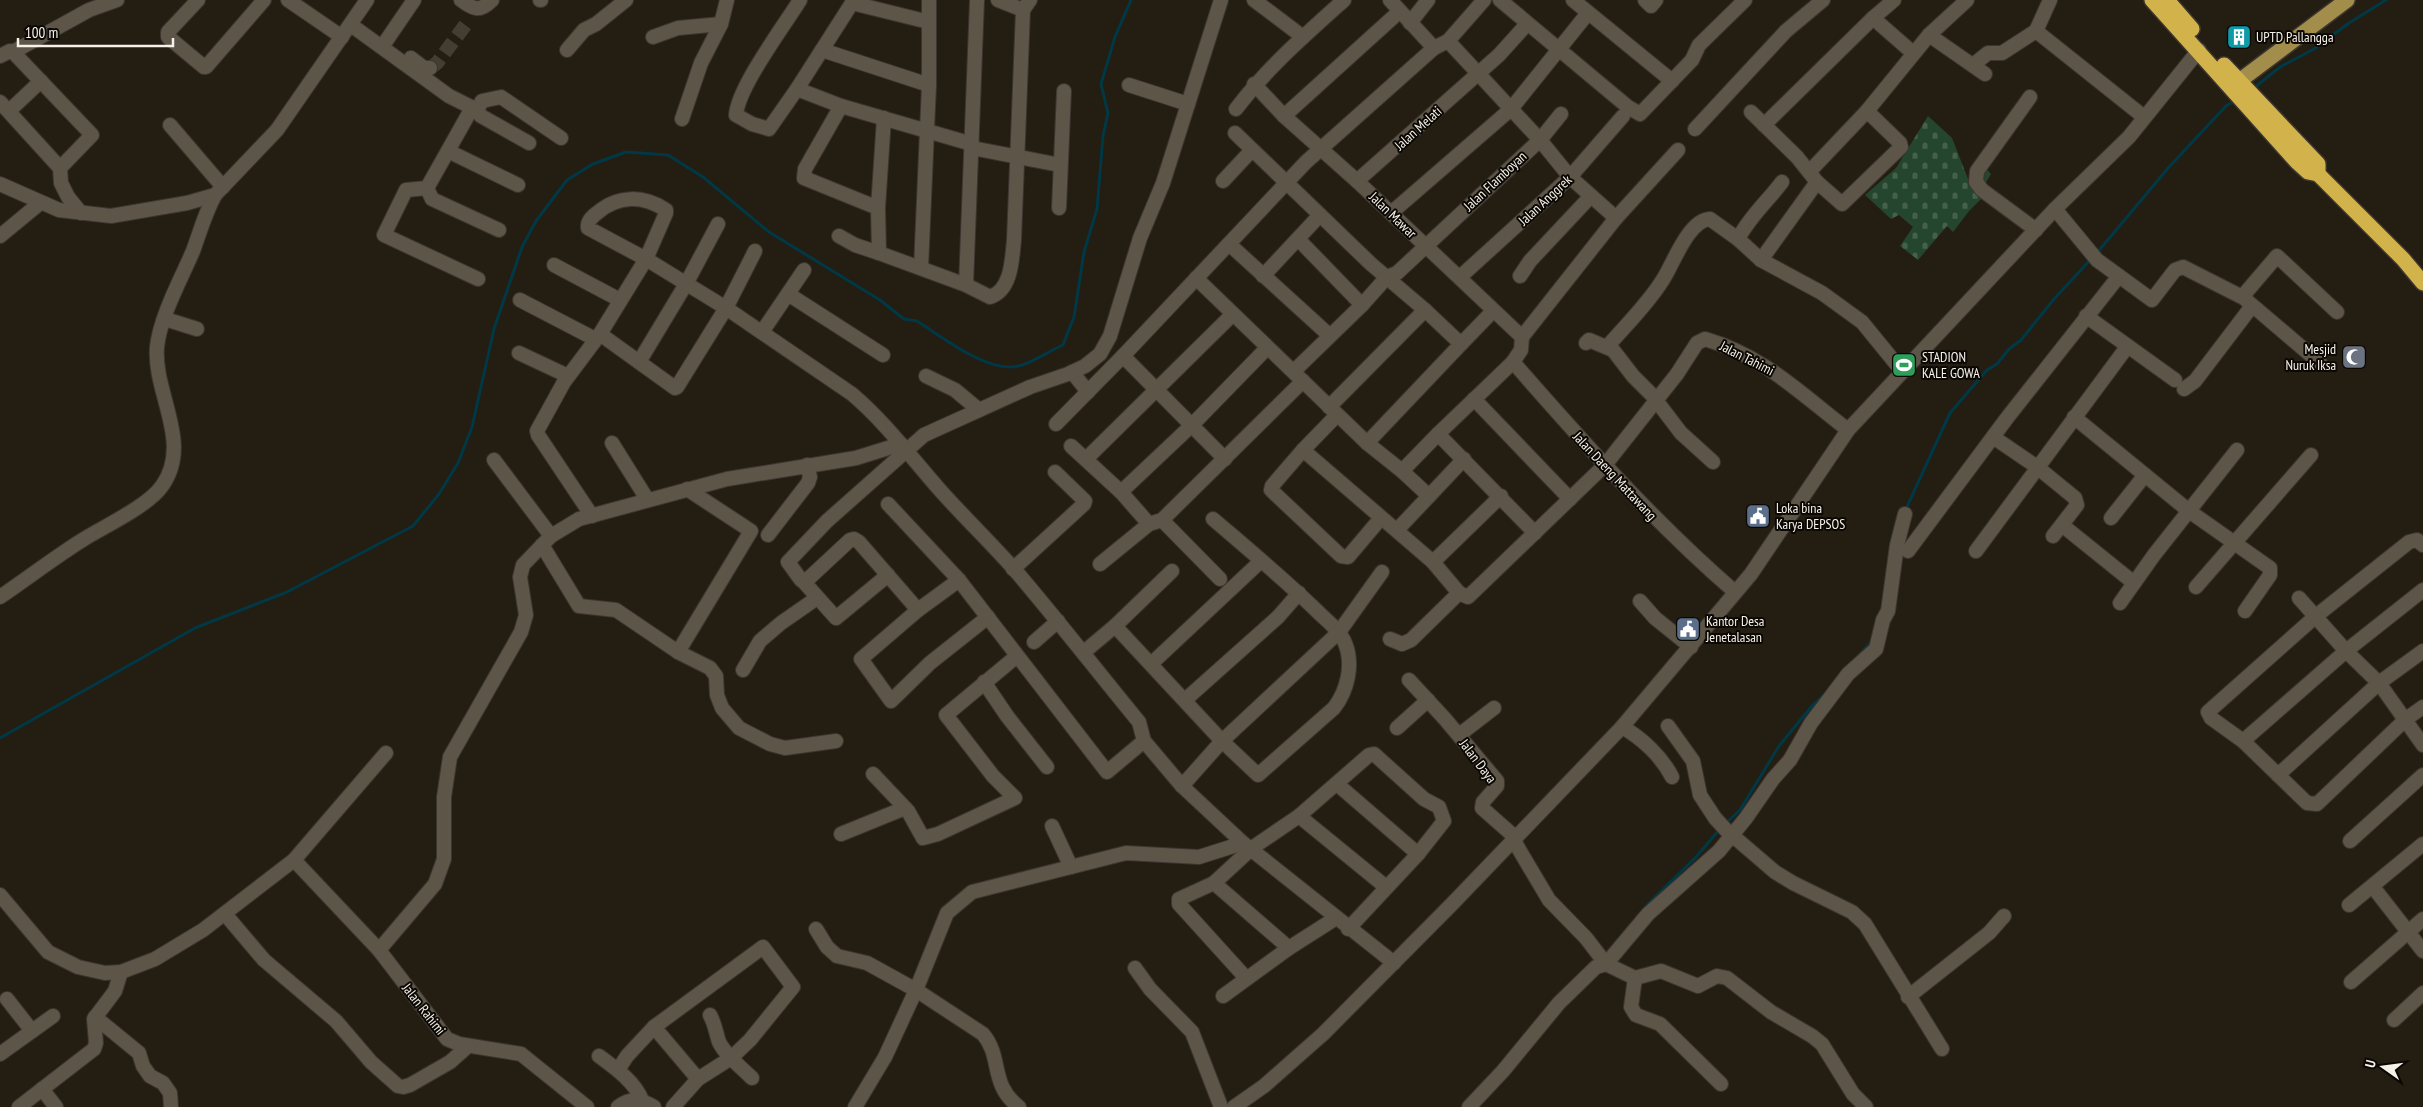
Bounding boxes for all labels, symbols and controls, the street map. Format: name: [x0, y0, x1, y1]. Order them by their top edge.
scale bar: [18, 15, 172, 47]
text: 100 m: [25, 23, 58, 42]
building icon: UPTD Pallangga: [2226, 24, 2252, 50]
place label: UPTD Pallangga: [2256, 28, 2334, 46]
street label: Jalan Melati: [1390, 102, 1445, 155]
street label: Jalan Flamboyan: [1459, 147, 1530, 215]
street label: Jalan Anggrek: [1514, 170, 1576, 230]
street label: Jalan Mawar: [1365, 187, 1421, 242]
street label: Jalan Tahimi: [1716, 336, 1777, 379]
place label: Mesjid Nuruk Iksa: [2285, 340, 2336, 374]
mosque icon: Mesjid Nuruk Iksa: [2341, 344, 2367, 370]
place label: STADION KALE GOWA: [1922, 348, 1980, 382]
sports icon: STADION KALE GOWA: [1891, 352, 1917, 378]
street label: Jalan Daeng Mattawang: [1569, 427, 1661, 524]
place label: Loka bina Karya DEPSOS: [1776, 499, 1845, 533]
public building icon: Loka bina Karya DEPSOS: [1745, 503, 1771, 529]
place label: Kantor Desa Jenetalasan: [1705, 612, 1764, 646]
public building icon: Kantor Desa Jenetalasan: [1675, 616, 1701, 642]
street label: Jalan Daya: [1455, 735, 1500, 787]
street label: Jalan Rahimi: [398, 979, 450, 1038]
north arrow: [2358, 1042, 2408, 1092]
text: U: [2361, 1058, 2380, 1070]

